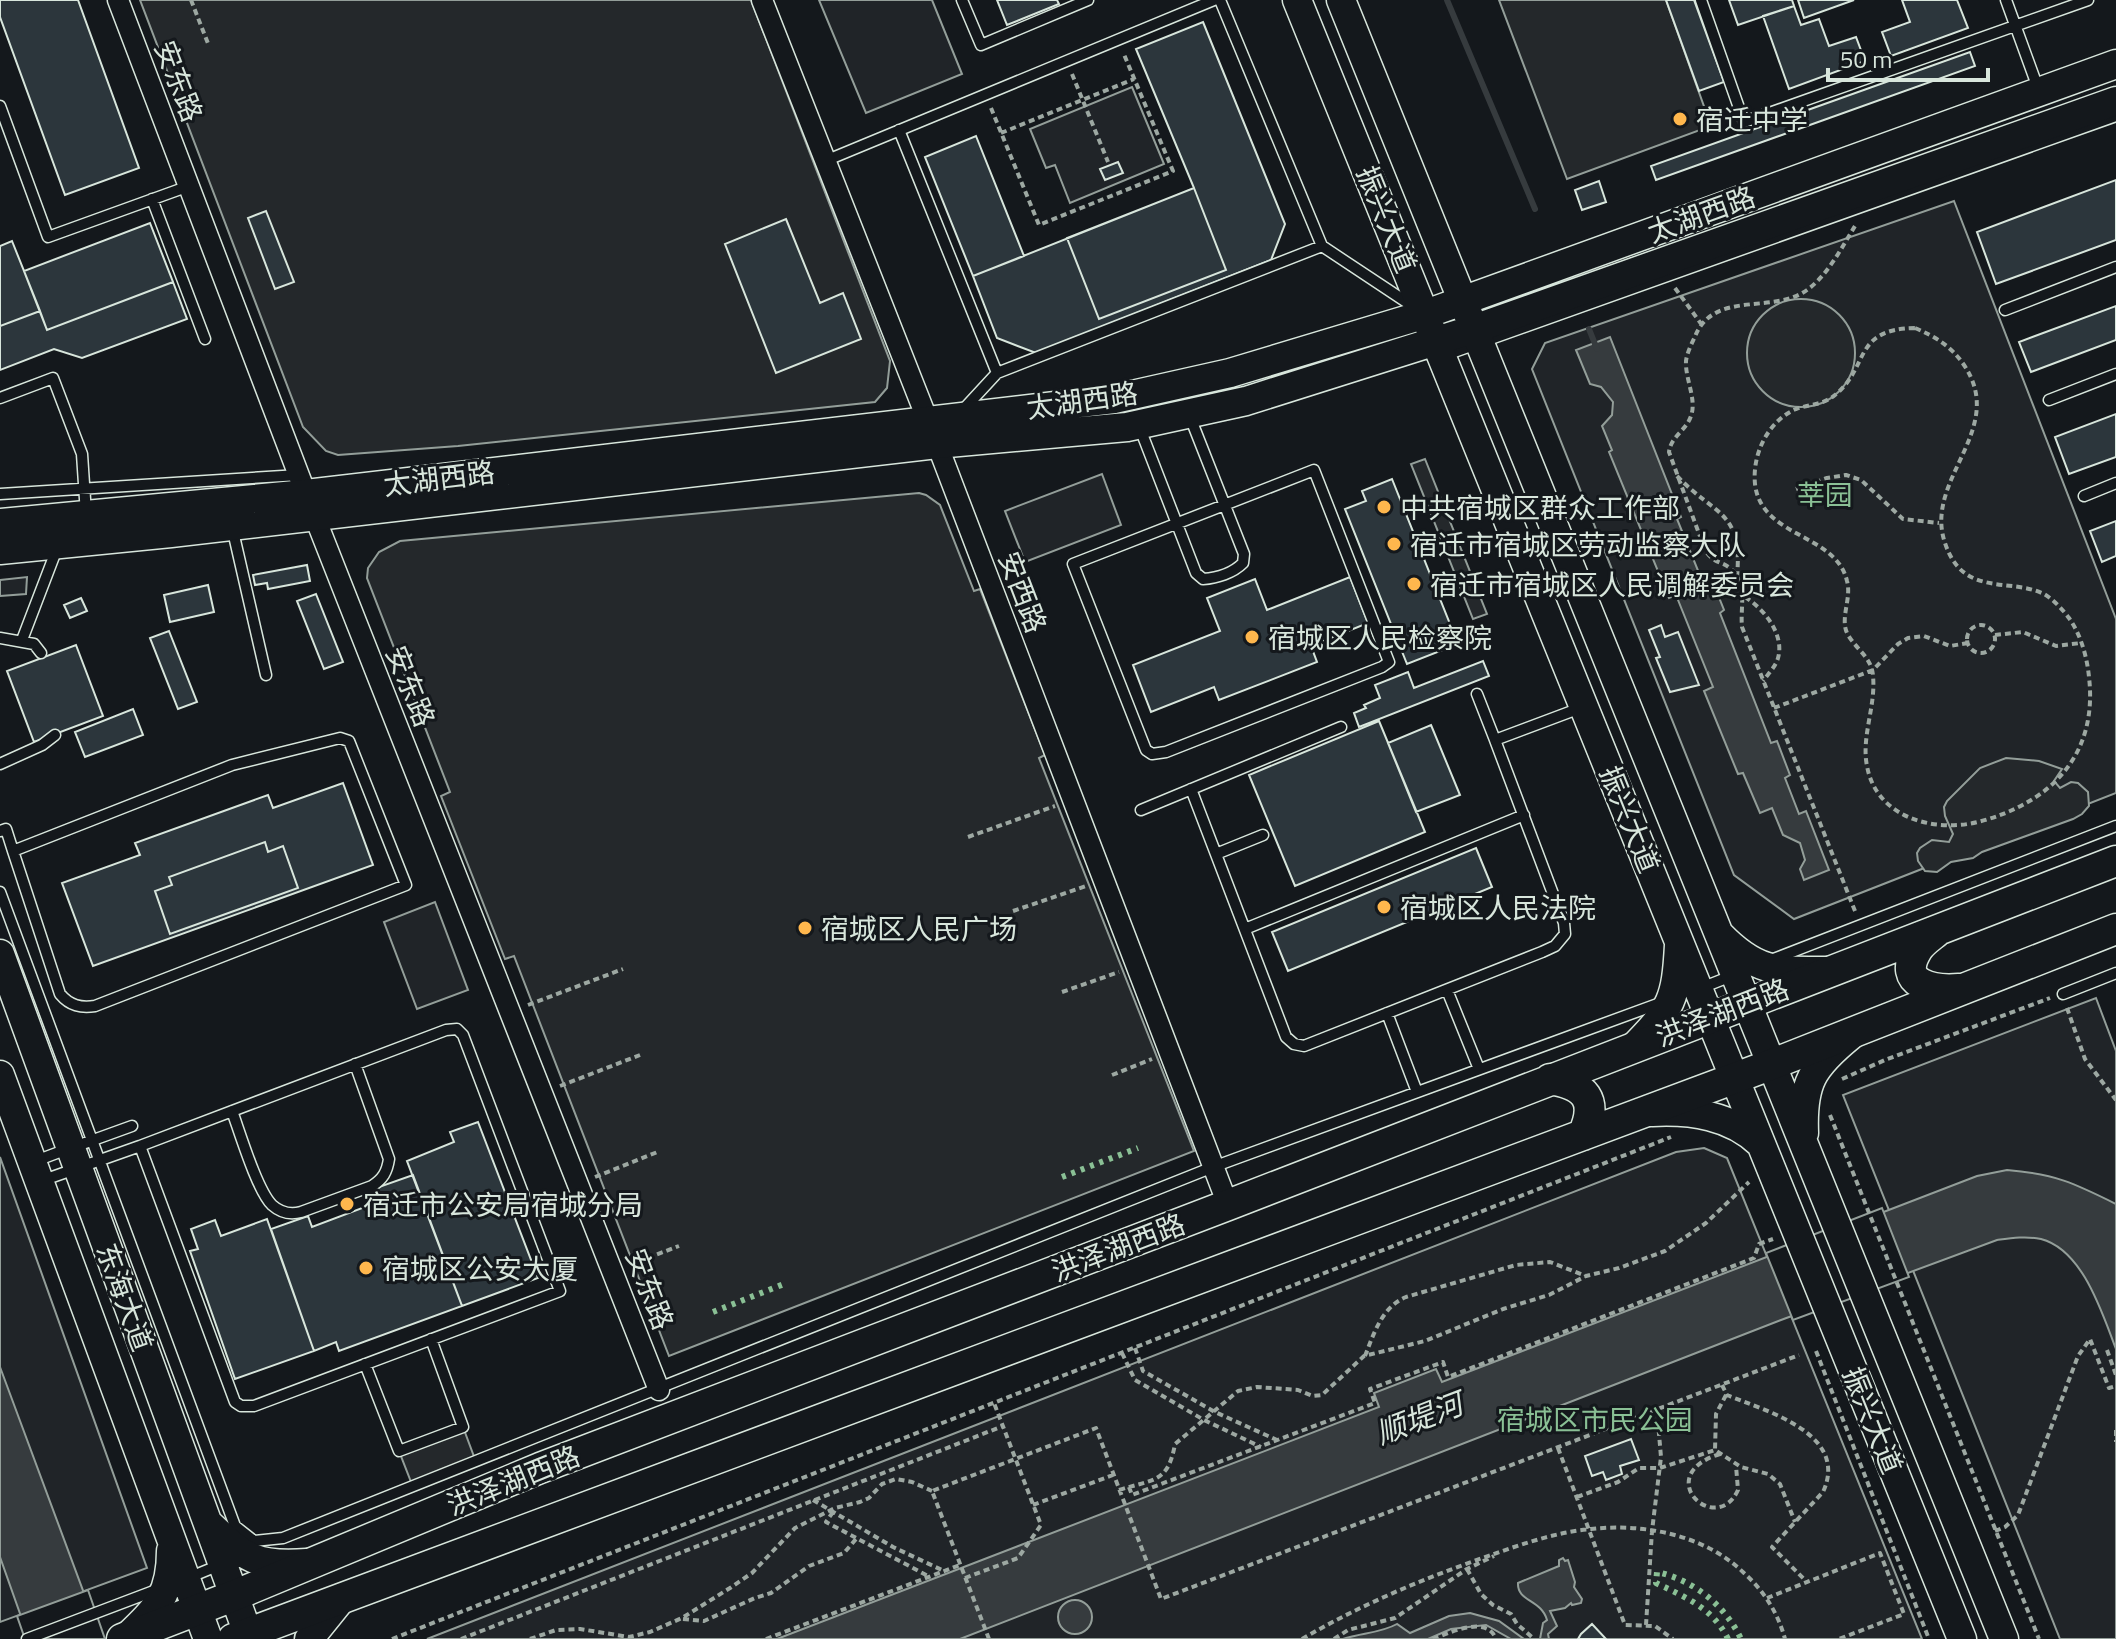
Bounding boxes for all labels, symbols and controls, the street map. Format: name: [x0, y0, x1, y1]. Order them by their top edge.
scale bar: [1828, 32, 1988, 82]
street label: 安东路: [144, 34, 214, 128]
text: 50 m: [1840, 41, 1892, 77]
place label: 宿迁中学: [1696, 98, 1808, 141]
marker: 宿迁中学: [1671, 110, 1689, 128]
street label: 振兴大道: [1346, 159, 1428, 279]
street label: 太湖西路: [1641, 175, 1761, 253]
street label: 太湖西路: [1024, 371, 1140, 429]
street label: 太湖西路: [381, 450, 497, 506]
park label: 莘园: [1797, 473, 1853, 516]
place label: 中共宿城区群众工作部: [1400, 486, 1680, 529]
marker: 中共宿城区群众工作部: [1375, 498, 1393, 516]
place label: 宿迁市宿城区劳动监察大队: [1410, 523, 1746, 566]
marker: 宿迁市宿城区劳动监察大队: [1385, 535, 1403, 553]
street label: 安西路: [988, 545, 1058, 639]
place label: 宿迁市宿城区人民调解委员会: [1430, 563, 1794, 606]
marker: 宿迁市宿城区人民调解委员会: [1405, 575, 1423, 593]
place label: 宿城区人民检察院: [1268, 616, 1492, 659]
marker: 宿城区人民检察院: [1243, 628, 1261, 646]
street label: 安东路: [375, 639, 447, 733]
street label: 振兴大道: [1589, 759, 1671, 879]
place label: 宿城区人民法院: [1400, 886, 1596, 929]
marker: 宿城区人民法院: [1375, 898, 1393, 916]
place label: 宿城区人民广场: [821, 907, 1017, 950]
marker: 宿城区人民广场: [796, 919, 814, 937]
street label: 洪泽湖西路: [1649, 967, 1795, 1057]
place label: 宿迁市公安局宿城分局: [363, 1183, 643, 1226]
marker: 宿迁市公安局宿城分局: [338, 1195, 356, 1213]
street label: 洪泽湖西路: [1045, 1202, 1191, 1292]
street label: 东海大道: [86, 1237, 164, 1357]
street label: 安东路: [615, 1242, 685, 1336]
place label: 宿城区公安大厦: [382, 1247, 578, 1290]
marker: 宿城区公安大厦: [357, 1259, 375, 1277]
street label: 振兴大道: [1832, 1360, 1914, 1480]
water label: 顺堤河: [1369, 1379, 1474, 1456]
park label: 宿城区市民公园: [1497, 1398, 1693, 1441]
street label: 洪泽湖西路: [440, 1434, 586, 1526]

